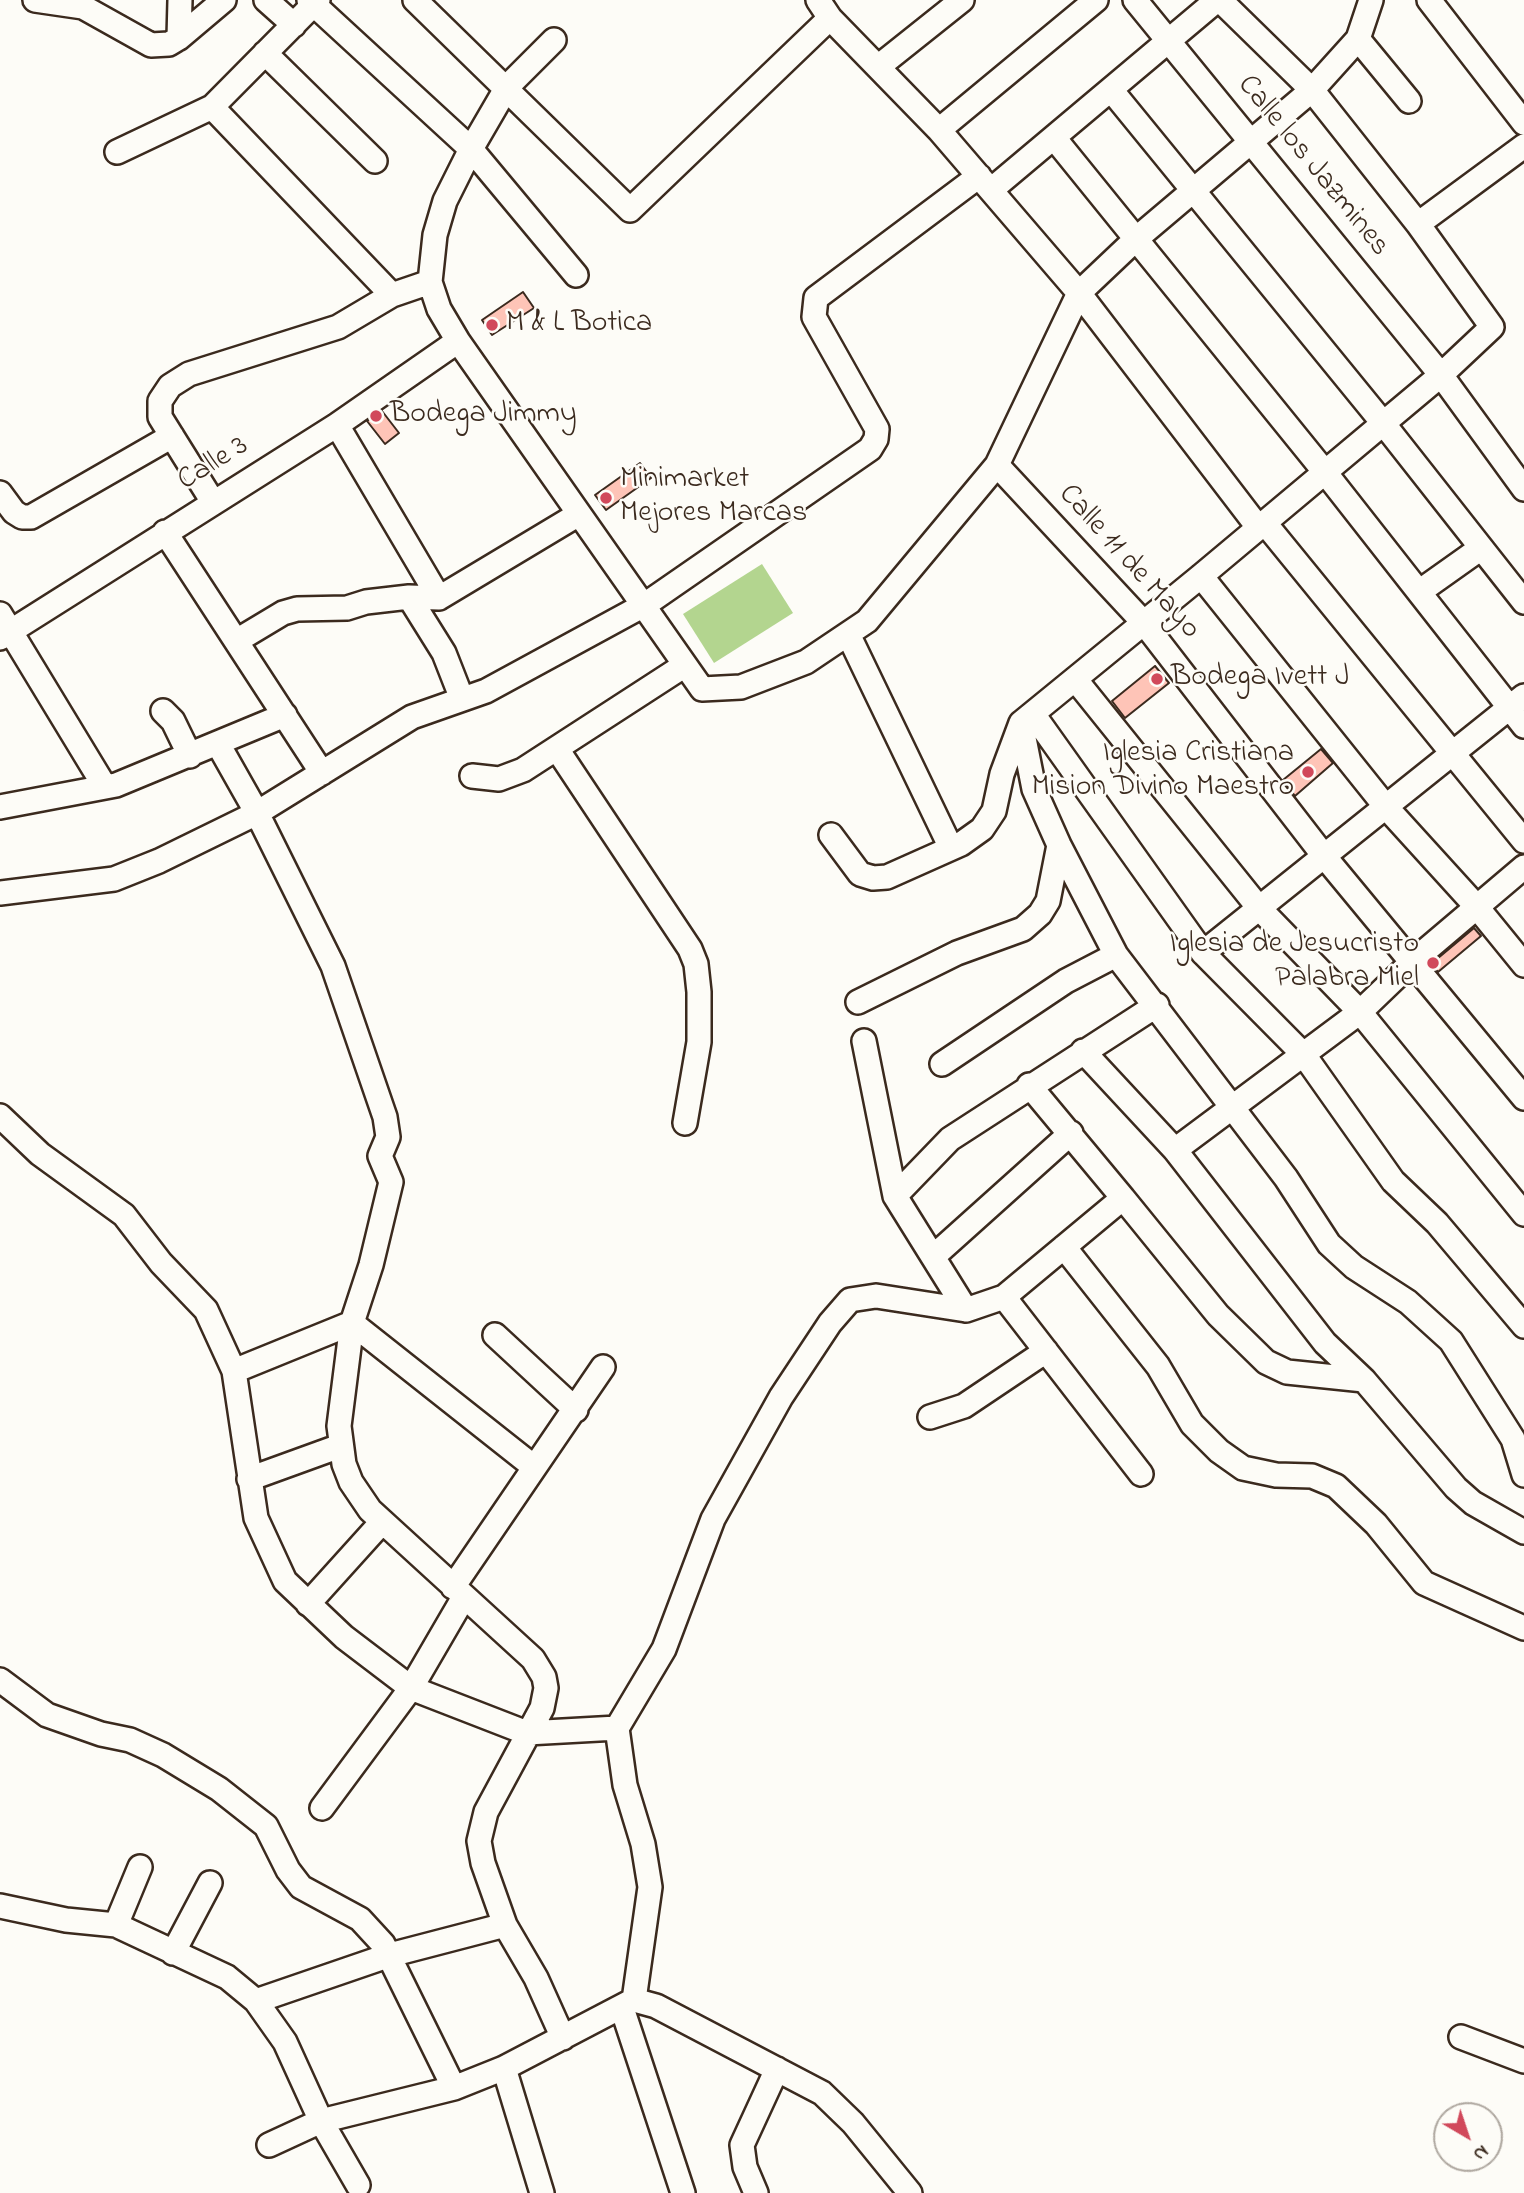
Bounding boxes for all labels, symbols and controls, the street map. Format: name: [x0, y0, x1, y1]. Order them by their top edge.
street label: Calle los Jazmines: [1228, 69, 1396, 265]
place label: M & L Botica: [506, 307, 652, 343]
marker: M & L Botica: [484, 317, 500, 333]
place label: Bodega Jimmy: [390, 398, 577, 434]
marker: Bodega Jimmy: [368, 408, 384, 424]
street label: Calle 3: [172, 430, 256, 500]
place label: Minimarket Mejores Marcas: [620, 463, 807, 534]
street label: Calle 11 de Mayo: [1049, 478, 1207, 648]
marker: Minimarket Mejores Marcas: [598, 490, 614, 506]
place label: Bodega Ivett J: [1171, 661, 1350, 697]
marker: Bodega Ivett J: [1149, 671, 1165, 687]
place label: Iglesia Cristiana Mision Divino Maestro: [1031, 737, 1294, 808]
marker: Iglesia Cristiana Mision Divino Maestro: [1300, 764, 1316, 780]
place label: Iglesia de Jesucristo Palabra Miel: [1170, 928, 1419, 998]
marker: Iglesia de Jesucristo Palabra Miel: [1425, 955, 1441, 971]
north arrow: [1433, 2102, 1503, 2172]
text: N: [1467, 2138, 1494, 2167]

